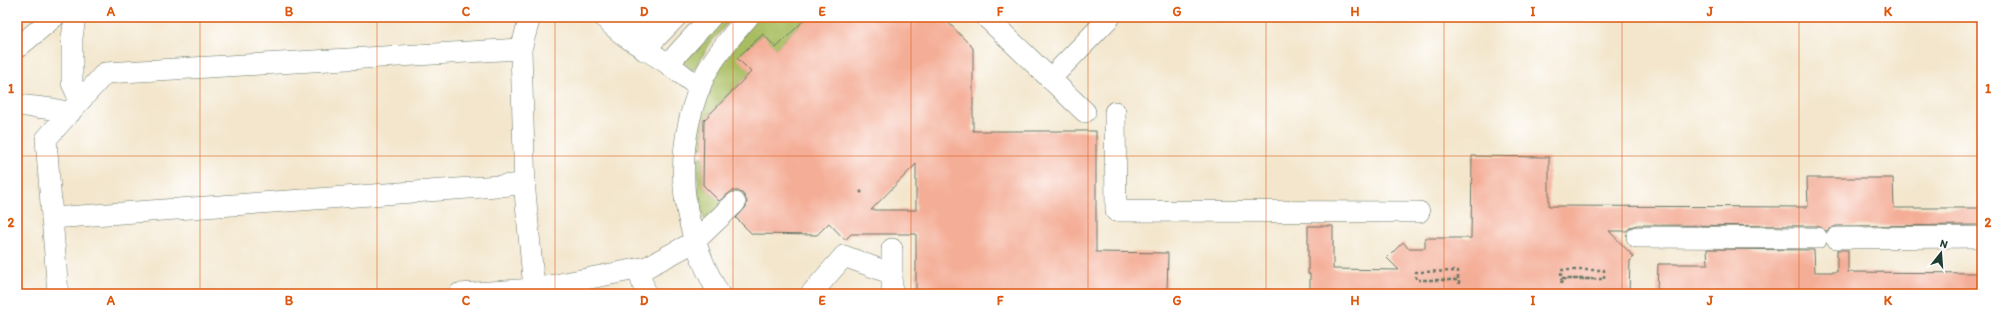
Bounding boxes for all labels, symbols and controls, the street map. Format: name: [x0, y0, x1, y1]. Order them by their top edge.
text: A: [106, 4, 116, 19]
text: B: [285, 4, 294, 19]
text: C: [462, 4, 471, 19]
text: D: [640, 4, 649, 19]
text: E: [818, 4, 826, 19]
text: F: [997, 4, 1004, 19]
text: G: [1173, 4, 1182, 19]
text: H: [1351, 4, 1360, 19]
text: I: [1531, 4, 1536, 19]
text: J: [1706, 4, 1714, 19]
text: K: [1884, 4, 1893, 19]
text: 1: [8, 81, 14, 96]
text: 1: [1985, 81, 1991, 96]
text: 2: [8, 215, 15, 230]
text: 2: [1985, 215, 1992, 230]
north arrow: [1921, 233, 1961, 273]
text: N: [1938, 237, 1949, 251]
text: A: [106, 293, 116, 308]
text: B: [285, 293, 294, 308]
text: C: [462, 293, 471, 308]
text: D: [640, 293, 649, 308]
text: E: [818, 293, 826, 308]
text: F: [997, 293, 1004, 308]
text: G: [1173, 293, 1182, 308]
text: H: [1351, 293, 1360, 308]
text: I: [1531, 293, 1536, 308]
text: J: [1706, 293, 1714, 308]
text: K: [1884, 293, 1893, 308]

